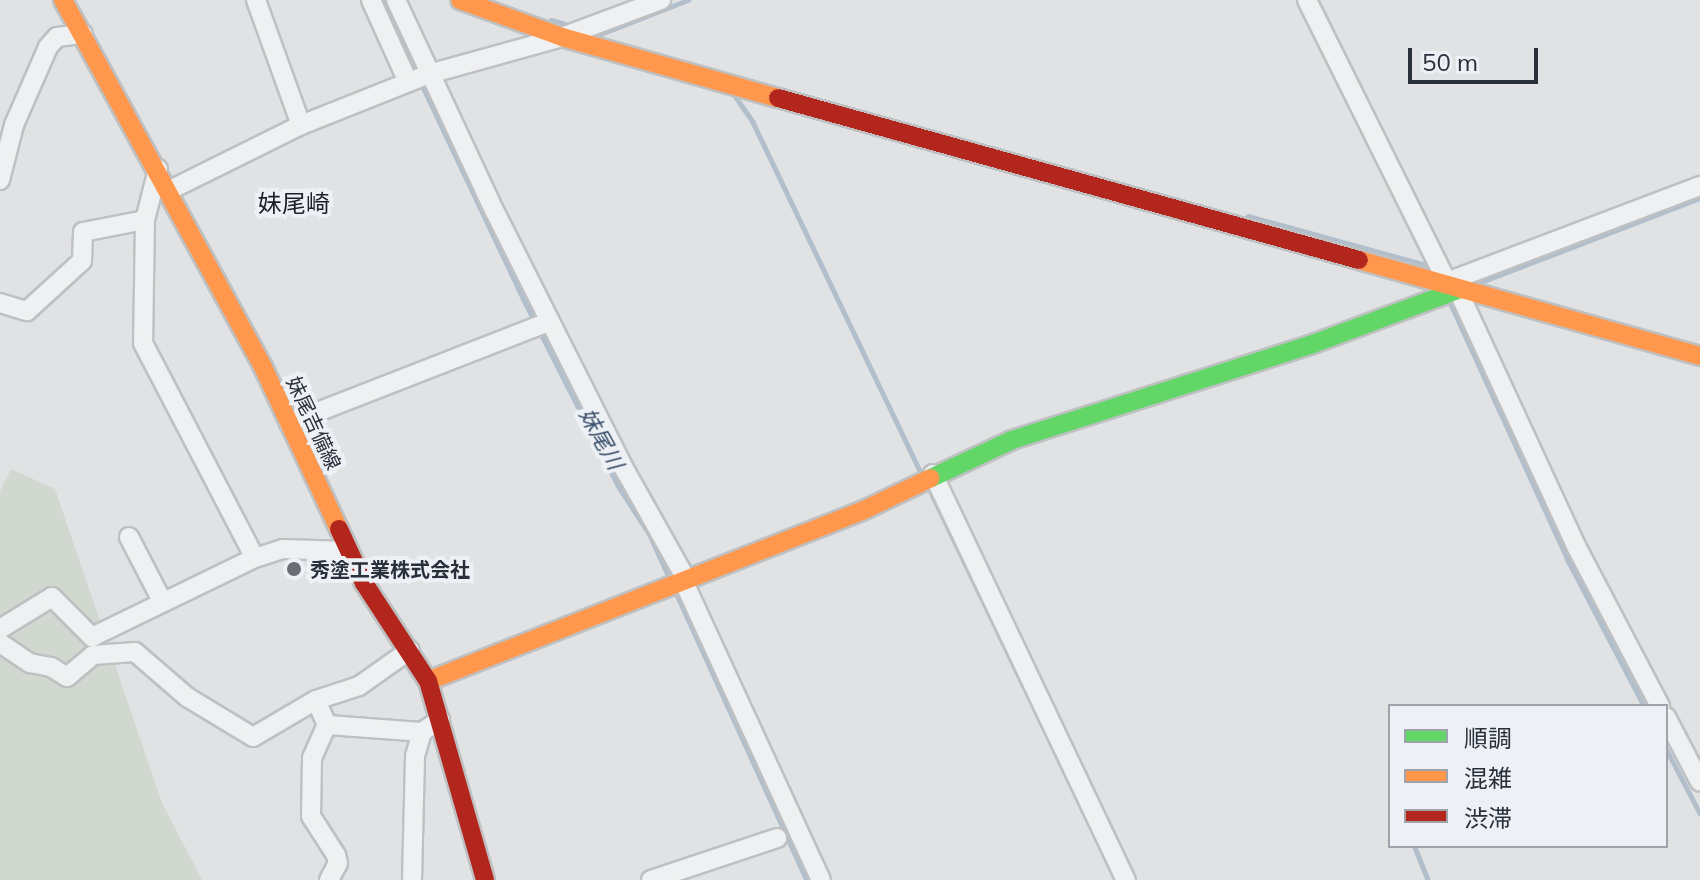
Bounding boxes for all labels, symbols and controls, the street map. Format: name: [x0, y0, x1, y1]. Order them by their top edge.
scale bar: [1412, 32, 1542, 82]
text: 50 m: [1422, 47, 1478, 77]
district label: 妹尾崎: [258, 190, 330, 218]
street label: 妹尾吉備線: [282, 373, 346, 473]
water label: 妹尾川: [573, 404, 629, 474]
place label: 秀塗工業株式会社: [310, 557, 470, 581]
marker: 秀塗工業株式会社: [285, 560, 303, 578]
legend: [1388, 704, 1668, 848]
text: 順調: [1464, 723, 1512, 753]
text: 混雑: [1464, 763, 1512, 793]
text: 渋滞: [1464, 803, 1512, 833]

